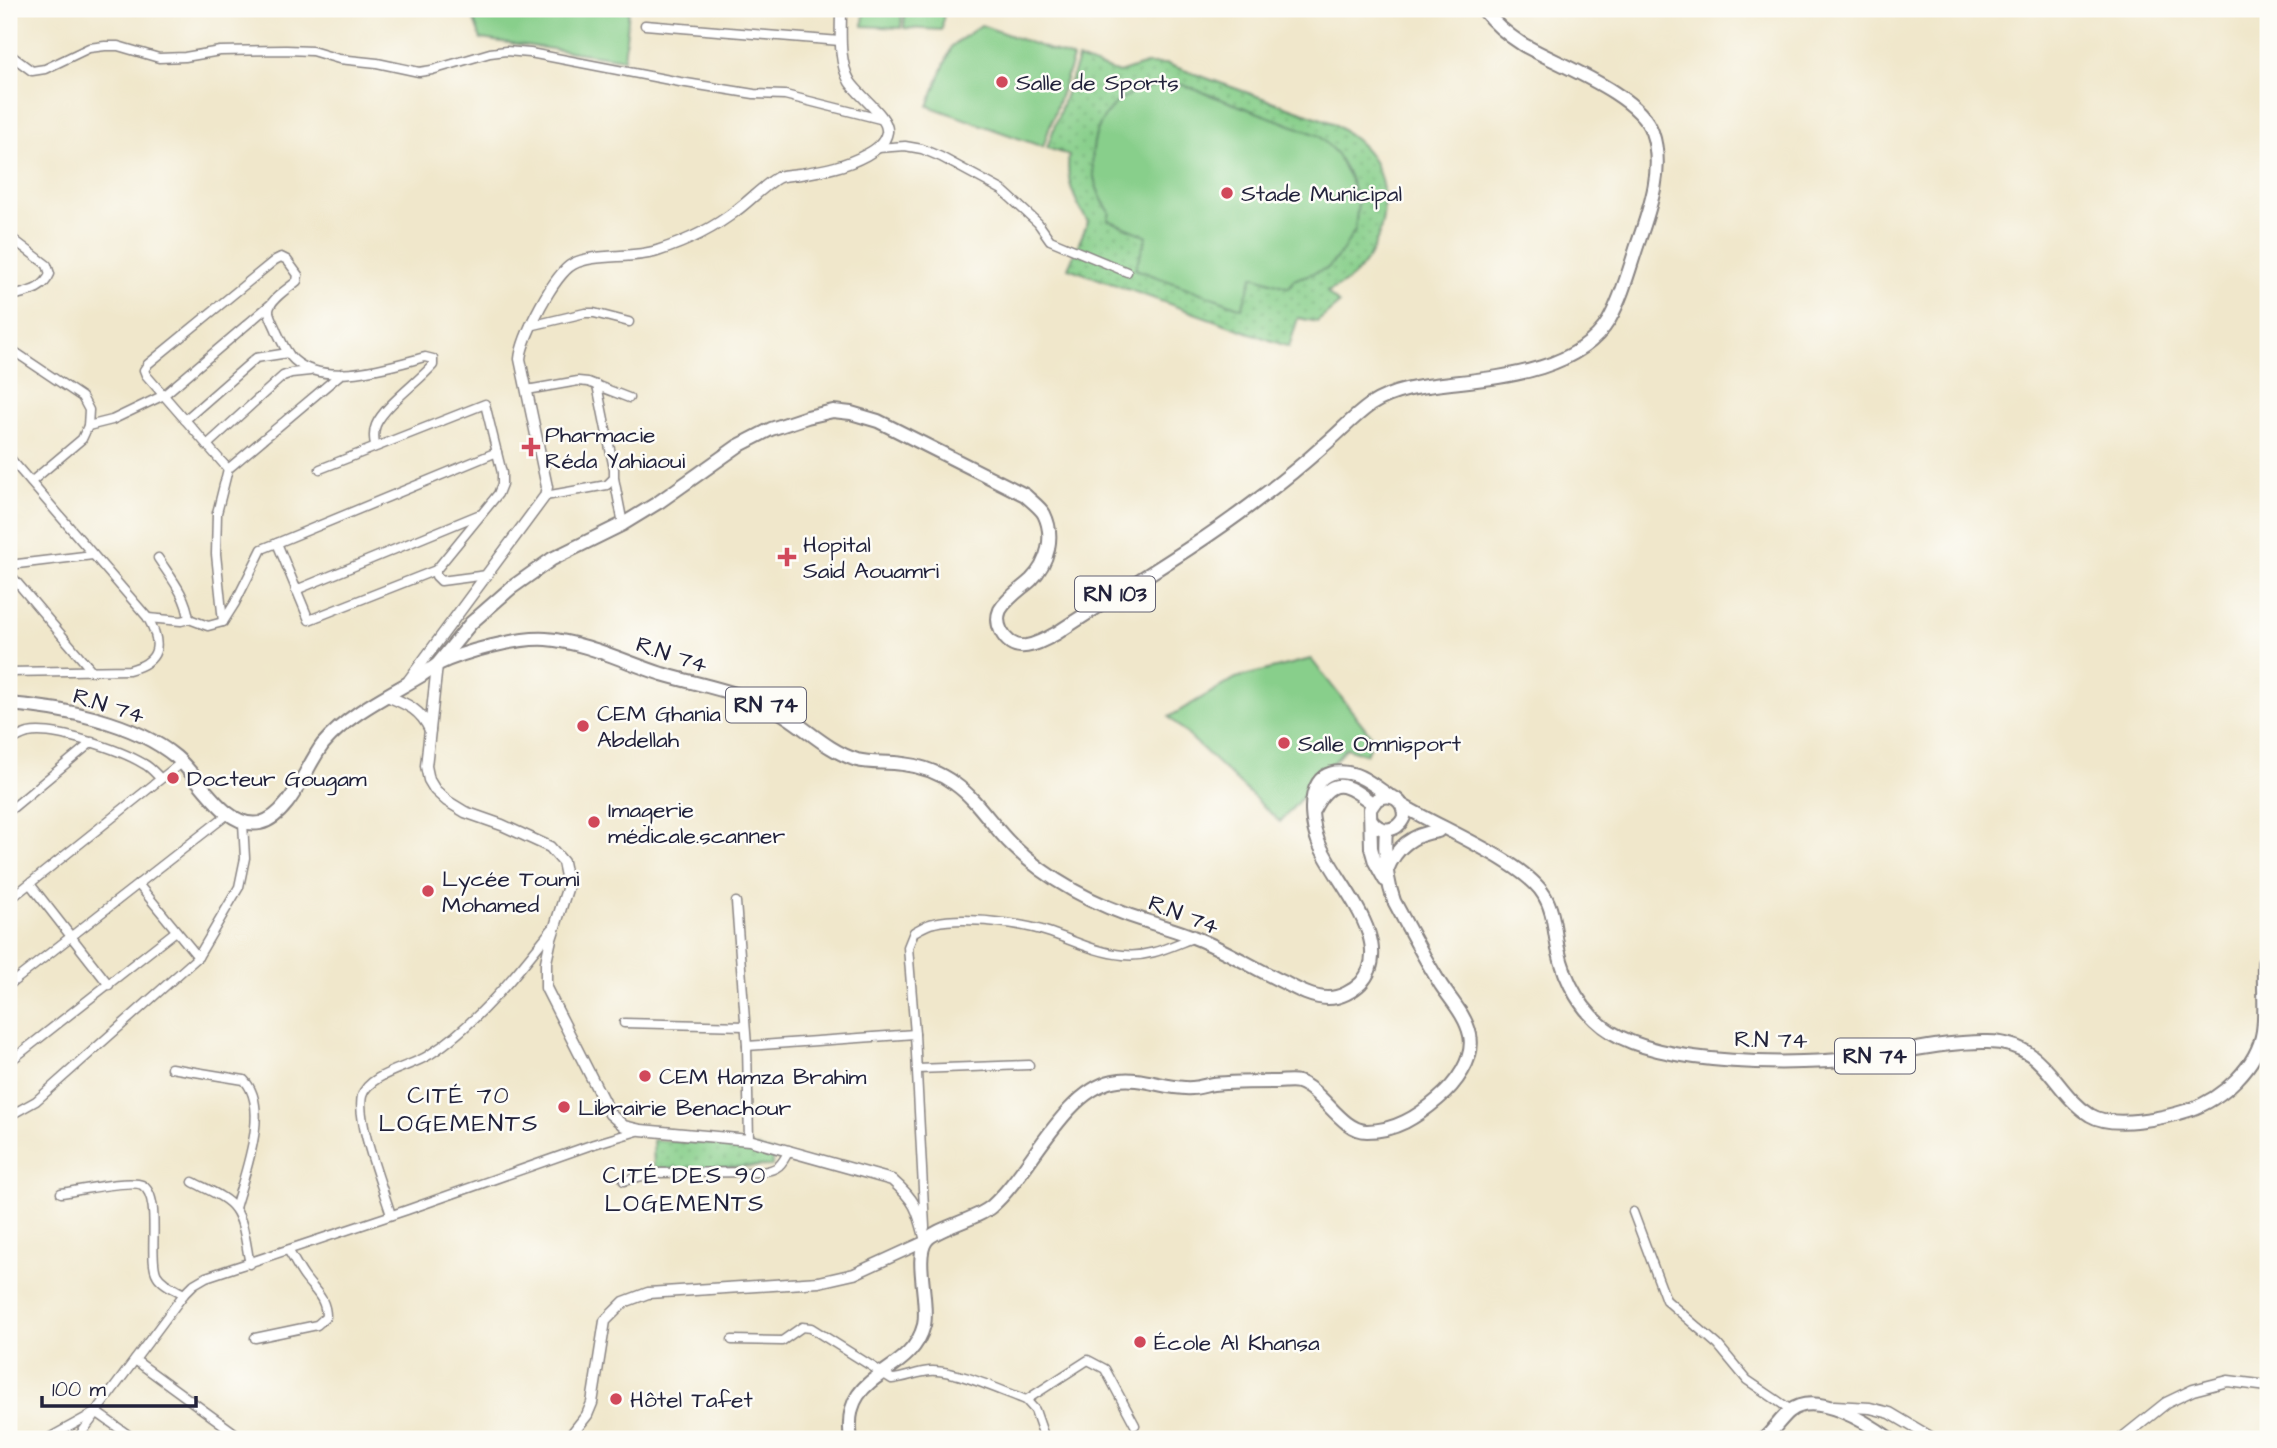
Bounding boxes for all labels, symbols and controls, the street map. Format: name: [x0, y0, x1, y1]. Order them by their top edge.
place label: Salle de Sports: [1016, 67, 1179, 99]
marker: Salle de Sports: [994, 74, 1010, 90]
place label: Stade Municipal: [1241, 178, 1402, 210]
marker: Stade Municipal: [1219, 185, 1235, 201]
place label: Pharmacie Réda Yahiaoui: [545, 419, 686, 477]
marker: Pharmacie Réda Yahiaoui: [523, 439, 539, 455]
place label: Hopital Said Aouamri: [803, 529, 940, 587]
marker: Hopital Said Aouamri: [777, 547, 797, 567]
road number: RN 103: [1075, 576, 1155, 612]
street label: R.N 74: [632, 628, 712, 682]
street label: R.N 74: [69, 680, 149, 732]
road number: RN 74: [726, 688, 806, 722]
place label: CEM Ghania Abdellah: [597, 698, 721, 756]
marker: CEM Ghania Abdellah: [575, 718, 591, 734]
place label: Salle Omnisport: [1298, 728, 1462, 760]
marker: Salle Omnisport: [1276, 735, 1292, 751]
place label: Docteur Gougam: [187, 763, 367, 796]
marker: Docteur Gougam: [165, 770, 181, 786]
place label: Imagerie médicale.scanner: [608, 794, 785, 852]
marker: Imagerie médicale.scanner: [586, 814, 602, 830]
place label: Lycée Toumi Mohamed: [442, 863, 580, 921]
marker: Lycée Toumi Mohamed: [420, 883, 436, 899]
street label: R.N 74: [1144, 887, 1224, 943]
street label: R.N 74: [1734, 1023, 1808, 1057]
road number: RN 74: [1835, 1038, 1915, 1074]
place label: CEM Hamza Brahim: [659, 1061, 867, 1093]
marker: CEM Hamza Brahim: [637, 1068, 653, 1084]
district label: CITÉ 70 LOGEMENTS: [379, 1079, 540, 1141]
place label: Librairie Benachour: [578, 1092, 792, 1124]
marker: Librairie Benachour: [556, 1099, 572, 1115]
district label: CITÉ DES 90 LOGEMENTS: [603, 1159, 768, 1221]
place label: École Al Khansa: [1154, 1327, 1320, 1359]
marker: École Al Khansa: [1132, 1334, 1148, 1350]
scale bar: [42, 1364, 196, 1408]
text: 100 m: [52, 1375, 107, 1404]
place label: Hôtel Tafet: [630, 1384, 754, 1416]
marker: Hôtel Tafet: [608, 1391, 624, 1407]

